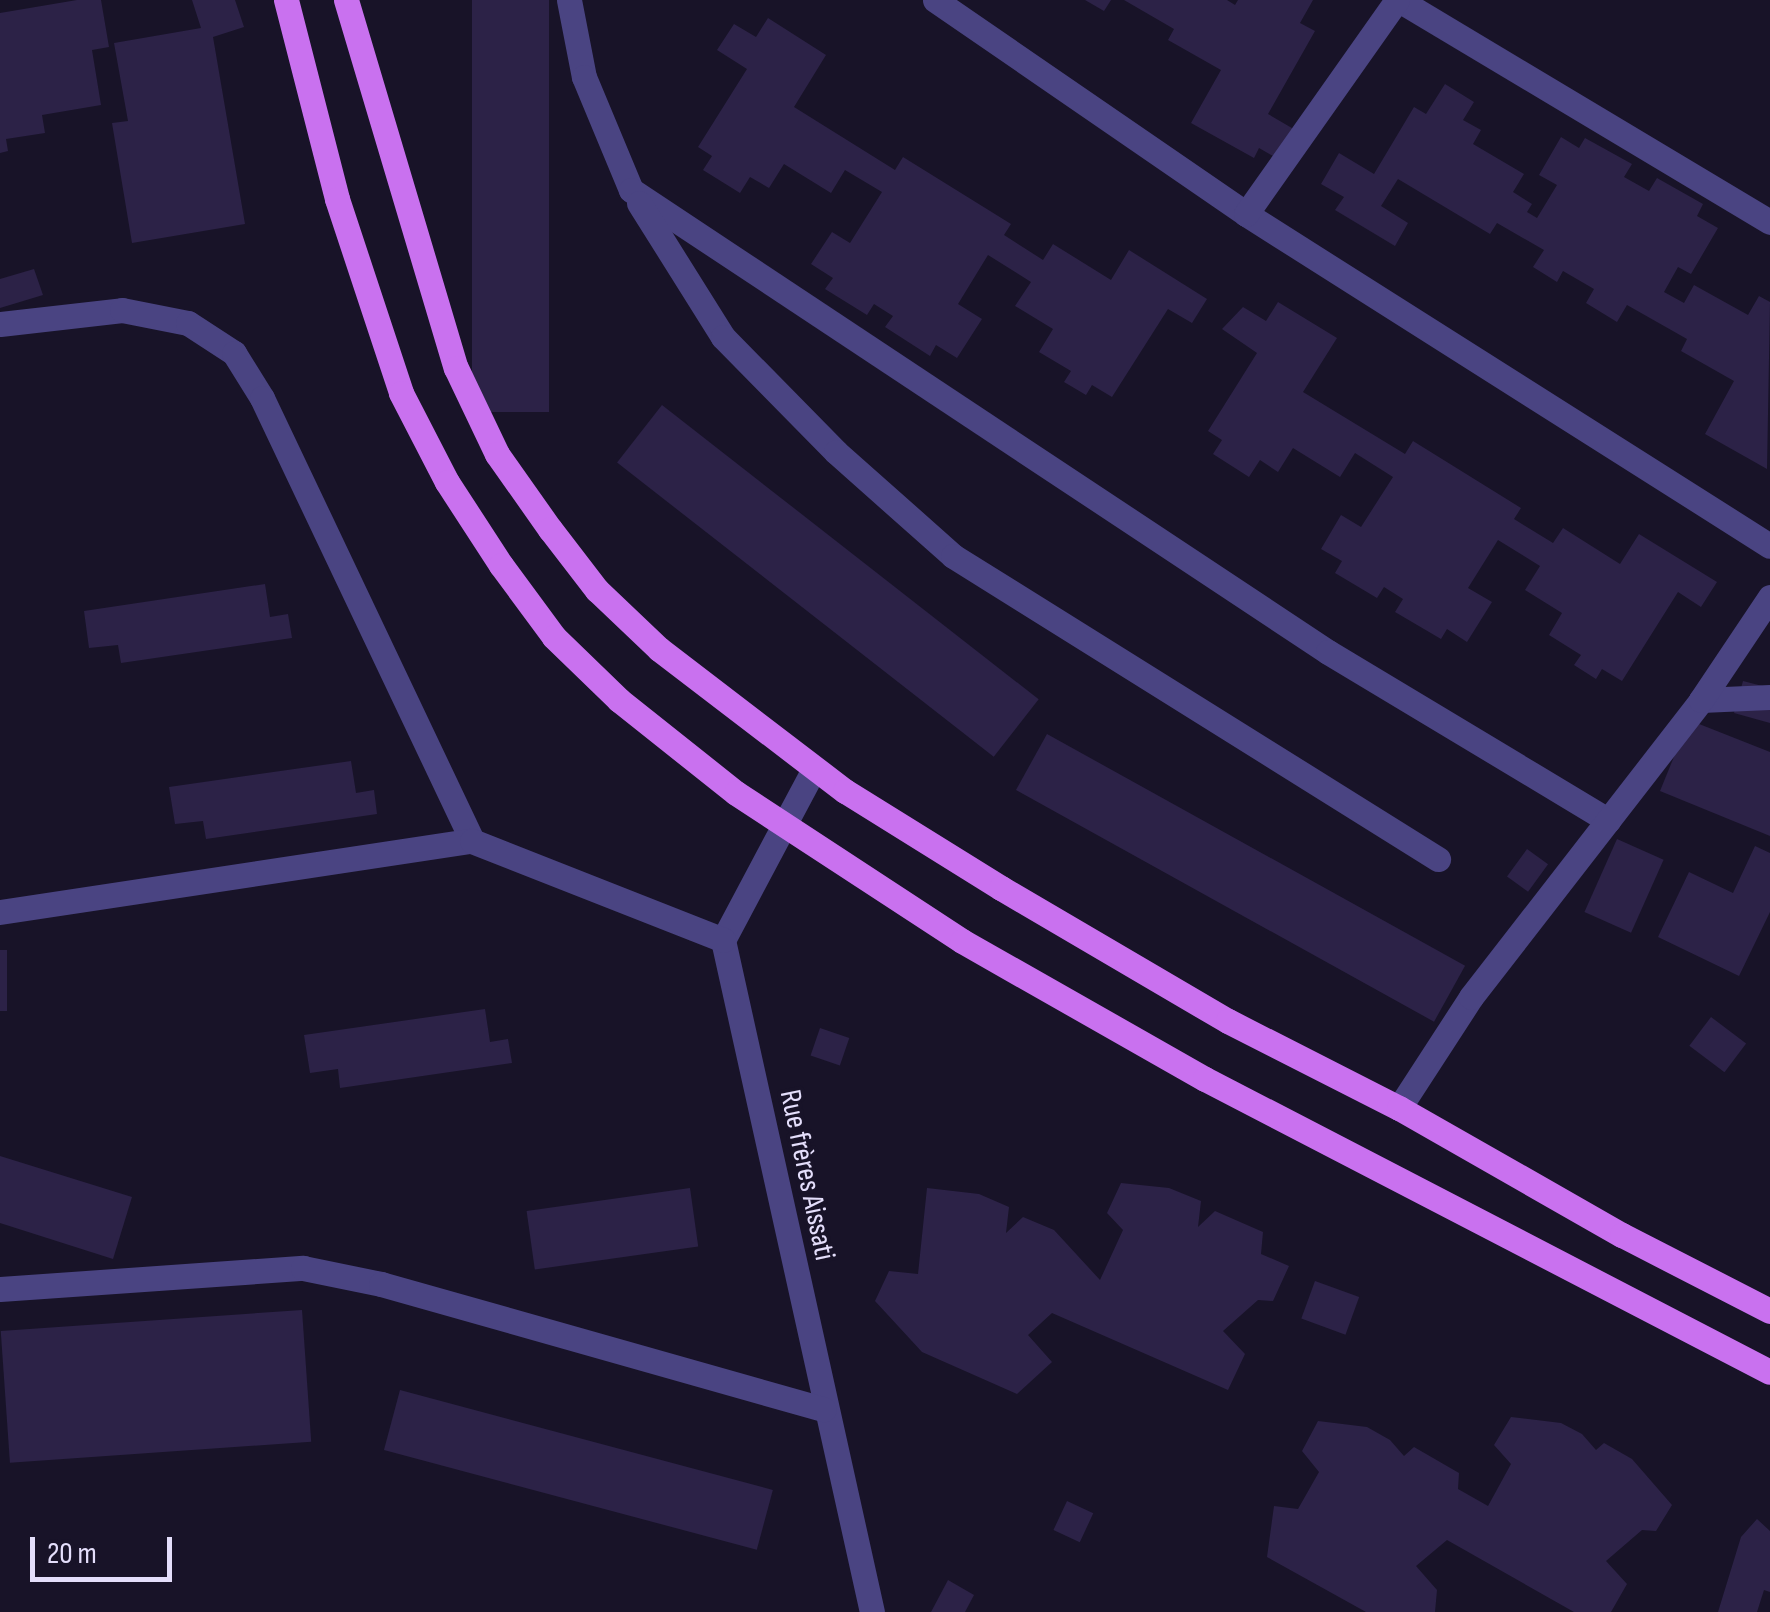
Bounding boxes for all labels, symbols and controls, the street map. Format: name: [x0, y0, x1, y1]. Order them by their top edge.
street label: Rue frères Aissati: [771, 1086, 843, 1264]
scale bar: [35, 1517, 178, 1579]
text: 20 m: [47, 1536, 97, 1572]

